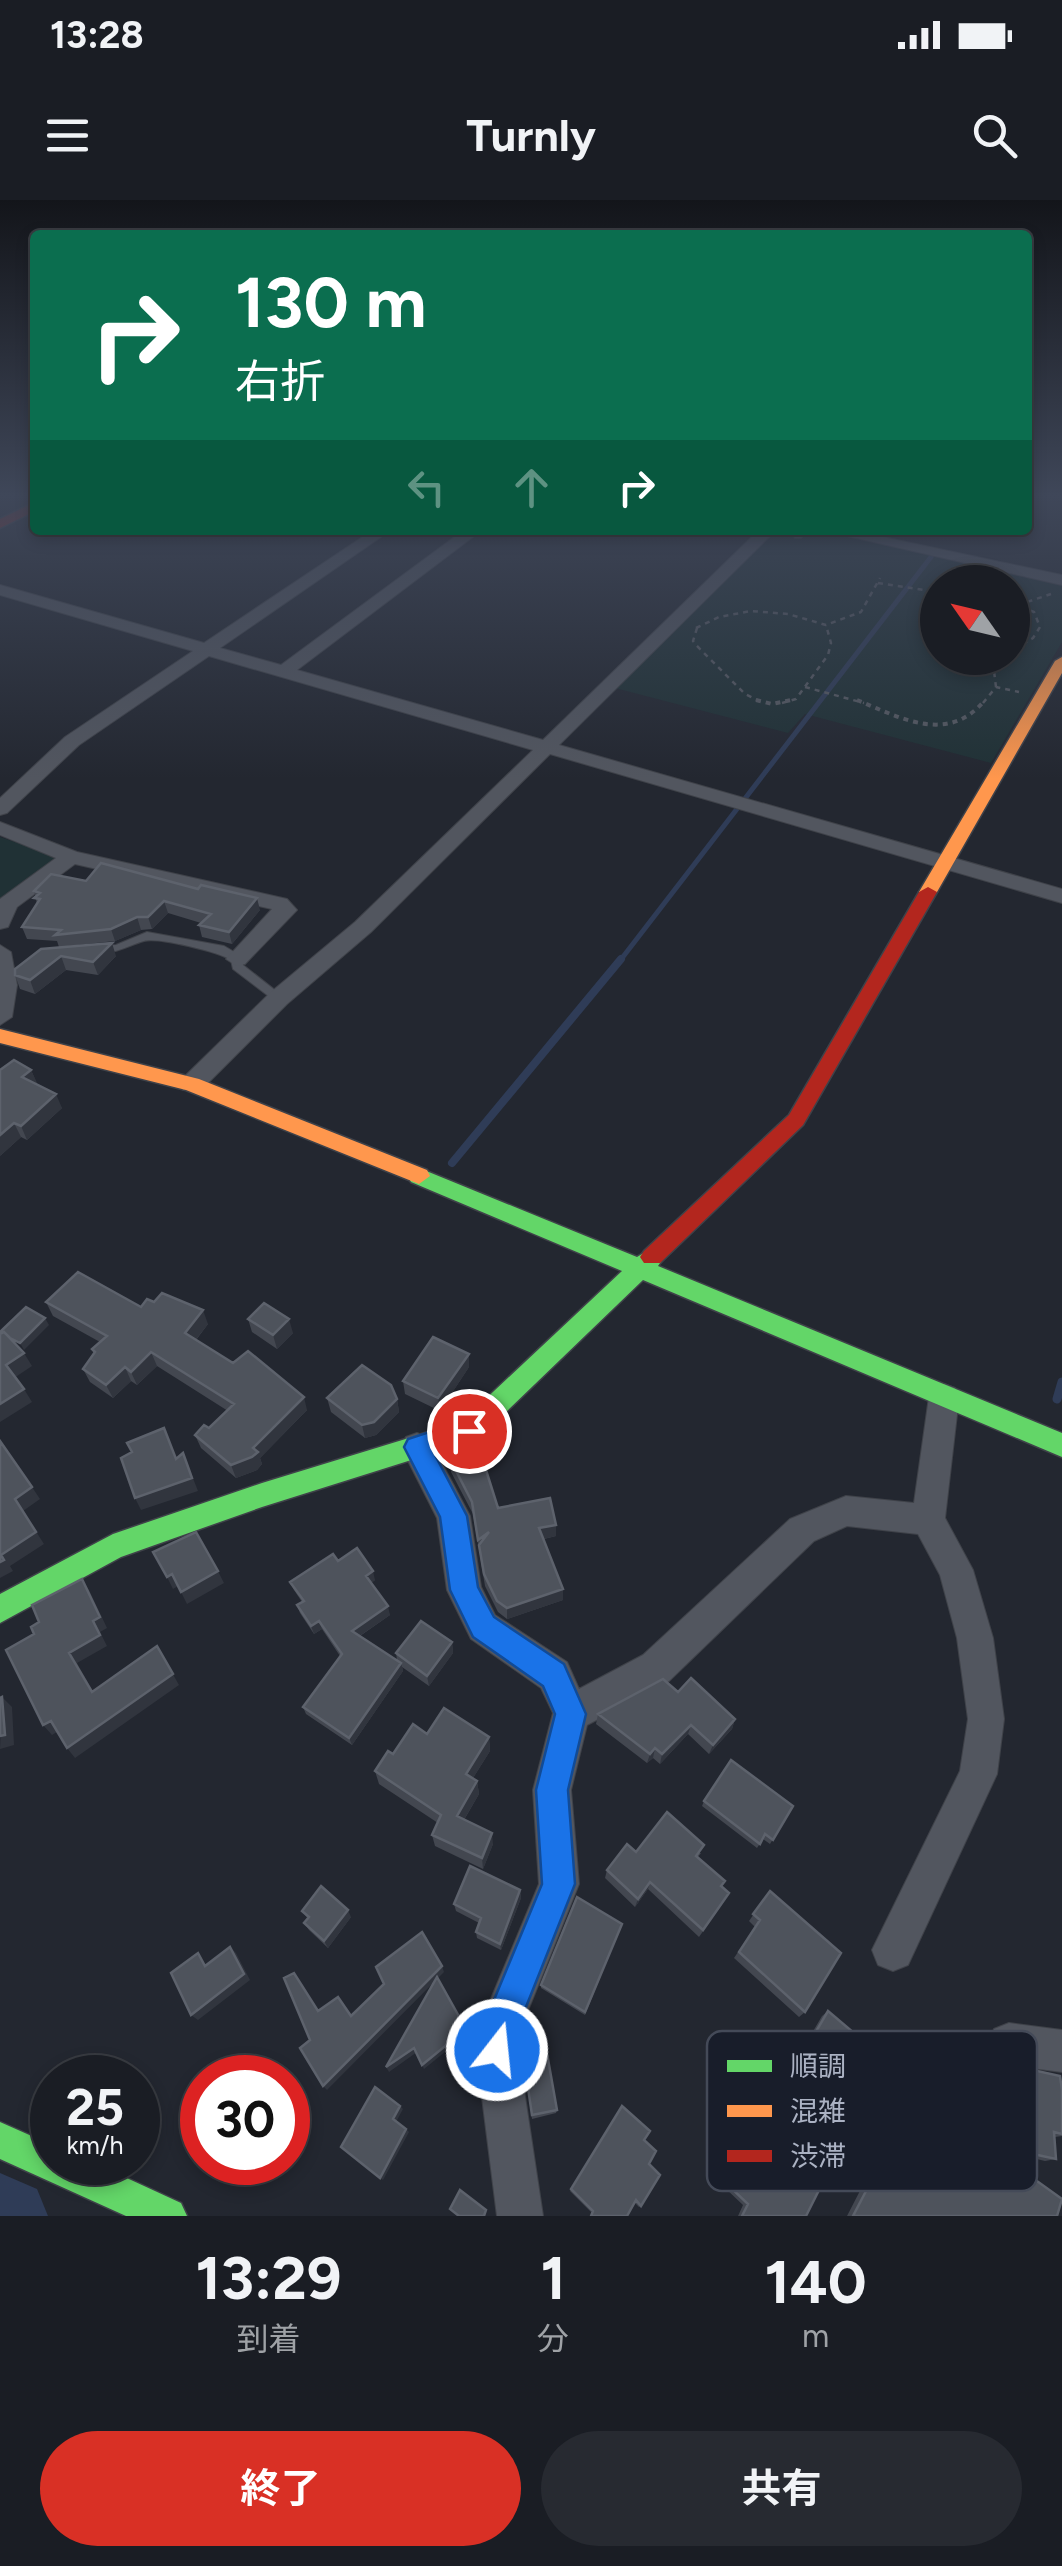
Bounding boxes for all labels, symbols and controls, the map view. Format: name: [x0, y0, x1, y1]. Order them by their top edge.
text: 13:28: [50, 12, 144, 58]
icon: menu: [40, 108, 95, 163]
text: Turnly: [466, 108, 596, 162]
icon: search: [967, 108, 1022, 163]
text: 130 m: [235, 260, 427, 345]
icon: right: [70, 270, 200, 400]
text: 右折: [235, 354, 325, 408]
icon: left: [399, 460, 454, 515]
icon: ahead: [504, 460, 559, 515]
icon: right: [609, 460, 664, 515]
north arrow: [920, 565, 1030, 675]
map controls: [920, 565, 1030, 675]
pin: [427, 1389, 512, 1474]
icon: arrive: [442, 1404, 497, 1459]
position arrow: [445, 1998, 549, 2102]
legend: [707, 2031, 1037, 2191]
text: 順調: [790, 2049, 846, 2083]
speed limit sign: 30: [180, 2055, 310, 2185]
text: 25: [66, 2077, 124, 2138]
text: 混雑: [790, 2094, 846, 2128]
text: km/h: [66, 2130, 124, 2160]
text: 渋滞: [790, 2139, 846, 2173]
text: 13:29: [195, 2242, 342, 2314]
text: 1: [540, 2242, 566, 2314]
text: 140: [764, 2246, 867, 2318]
text: m: [802, 2317, 829, 2355]
text: 到着: [237, 2320, 301, 2358]
text: 分: [537, 2320, 569, 2358]
button: 終了: [40, 2431, 521, 2546]
button: 共有: [541, 2431, 1022, 2546]

